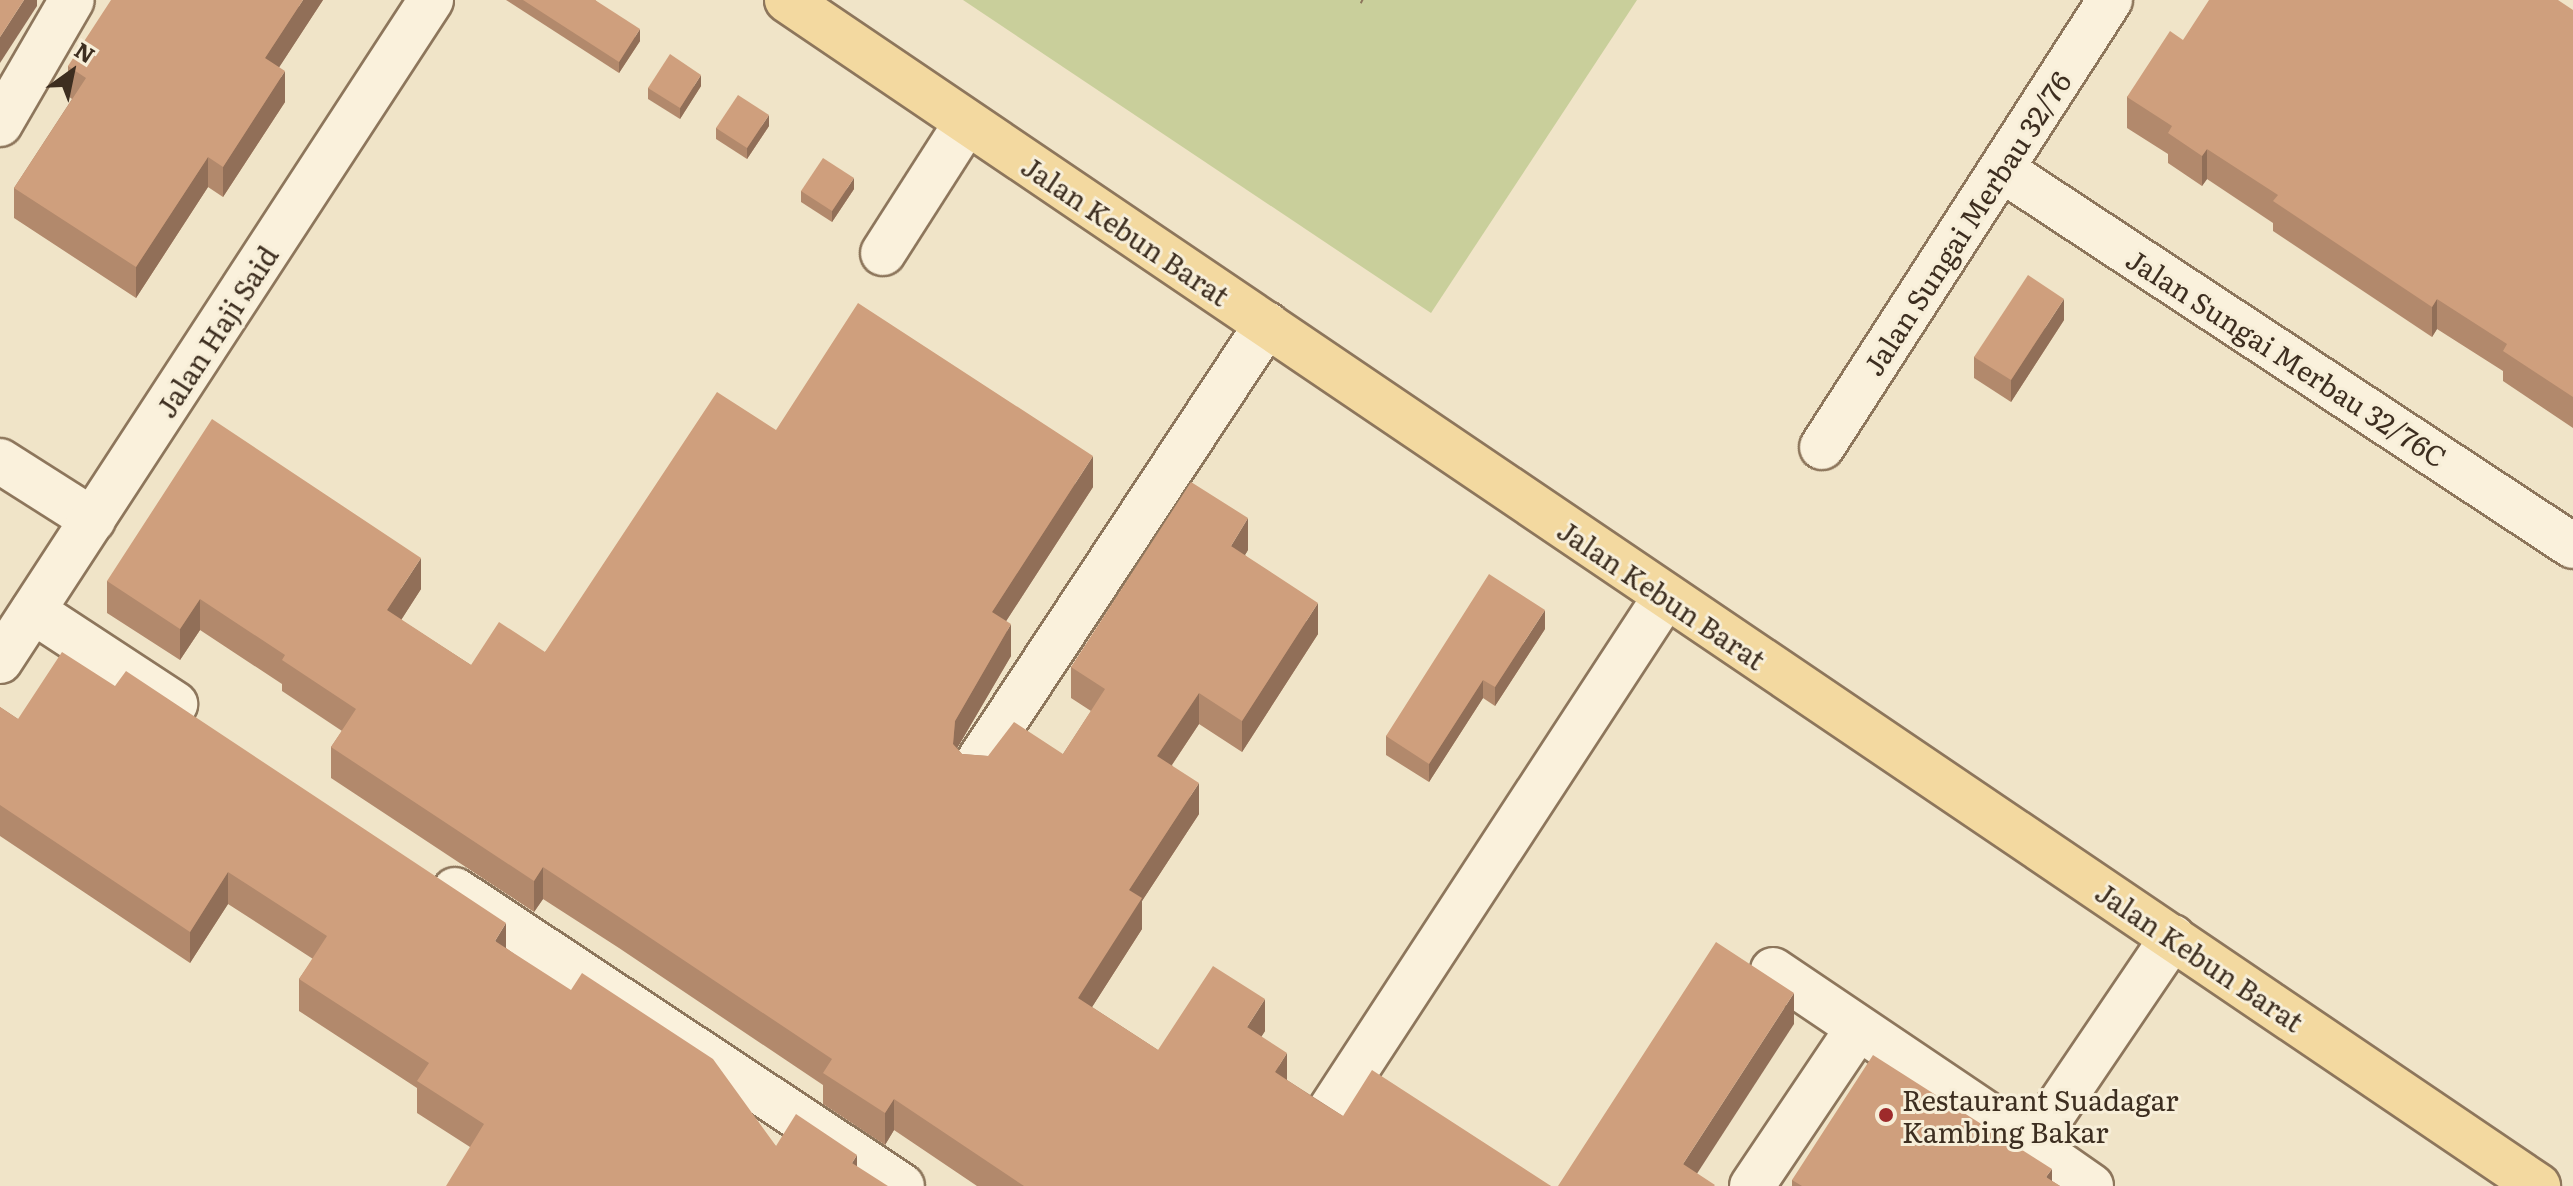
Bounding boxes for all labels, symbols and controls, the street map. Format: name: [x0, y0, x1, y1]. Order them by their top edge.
north arrow: [32, 32, 112, 112]
text: N: [69, 33, 102, 70]
street label: Jalan Sungai Merbau 32/76: [1855, 65, 2077, 381]
street label: Jalan Kebun Barat: [1016, 148, 1236, 312]
street label: Jalan Haji Said: [148, 239, 284, 423]
street label: Jalan Sungai Merbau 32/76C: [2121, 241, 2453, 473]
street label: Jalan Kebun Barat: [1552, 512, 1772, 676]
street label: Jalan Kebun Barat: [2090, 874, 2310, 1038]
place label: Restaurant Suadagar Kambing Bakar: [1902, 1082, 2179, 1148]
marker: Restaurant Suadagar Kambing Bakar: [1877, 1106, 1895, 1124]

